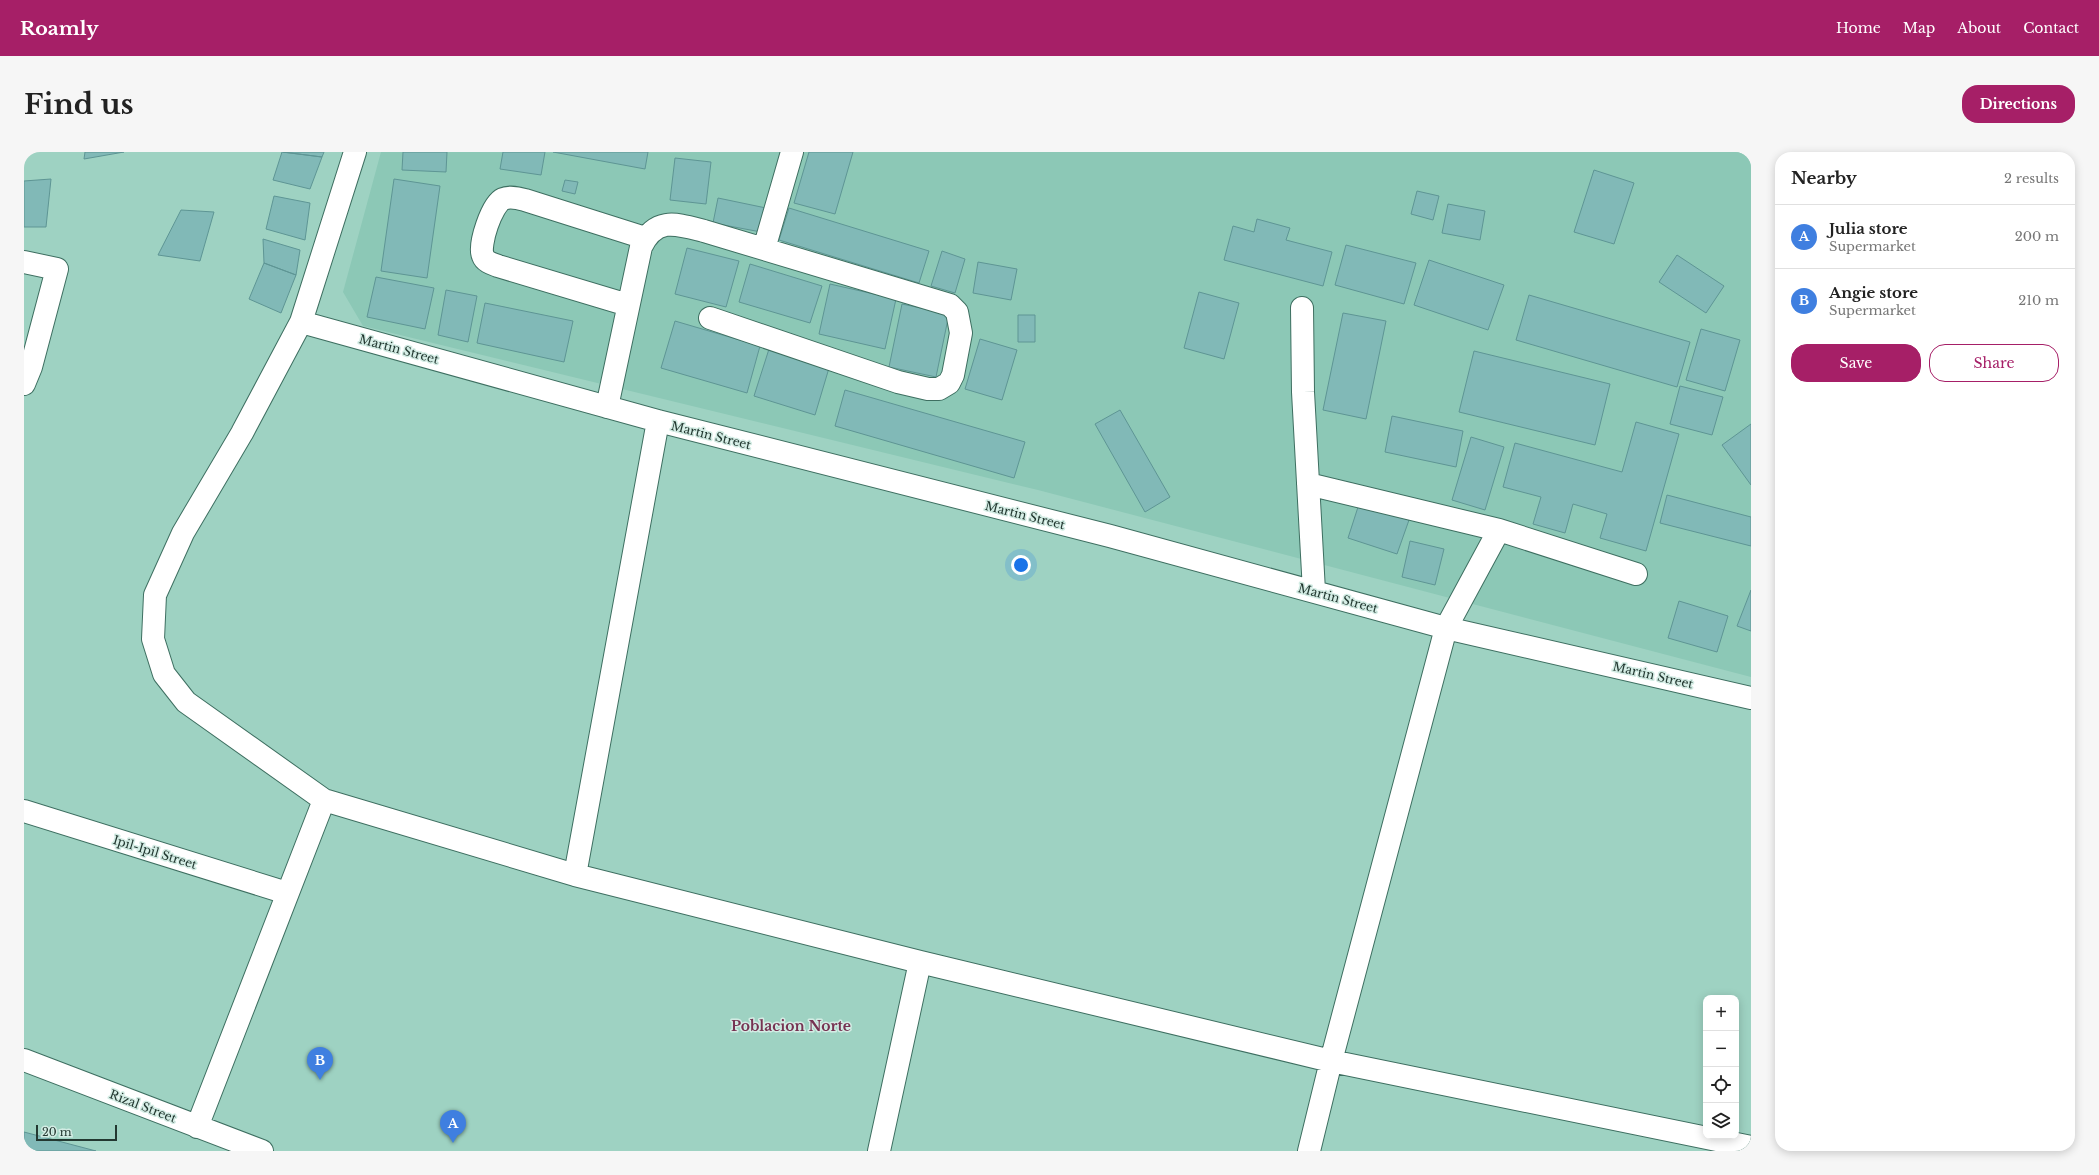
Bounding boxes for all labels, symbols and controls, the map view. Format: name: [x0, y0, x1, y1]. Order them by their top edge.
text: Roamly: [20, 17, 99, 40]
text: Home: [1836, 19, 1881, 37]
text: Map: [1903, 19, 1935, 37]
text: About: [1957, 19, 2001, 37]
text: Contact: [2023, 19, 2079, 37]
button: Directions: [1962, 85, 2075, 123]
text: Find us: [24, 87, 134, 122]
text: Nearby: [1791, 168, 1857, 189]
text: 2 results: [2004, 170, 2059, 187]
text: Julia store: [1829, 219, 1908, 238]
text: A: [1799, 228, 1809, 245]
text: 200 m: [2015, 228, 2059, 245]
text: Supermarket: [1829, 238, 1916, 255]
text: Angie store: [1829, 283, 1918, 302]
text: B: [1799, 292, 1809, 309]
text: 210 m: [2018, 292, 2059, 309]
text: Supermarket: [1829, 302, 1916, 319]
street label: Martin Street: [358, 331, 441, 367]
button: Save: [1791, 344, 1921, 382]
button: Share: [1929, 344, 2059, 382]
street label: Martin Street: [669, 418, 753, 452]
street label: Martin Street: [983, 498, 1067, 532]
your location: [1011, 555, 1031, 575]
street label: Martin Street: [1297, 580, 1380, 616]
street label: Martin Street: [1611, 658, 1695, 692]
street label: Ipil-Ipil Street: [111, 832, 199, 872]
map controls: [1703, 995, 1739, 1139]
button: +: [1703, 995, 1739, 1031]
district label: Poblacion Norte: [731, 1017, 851, 1035]
button: −: [1703, 1031, 1739, 1067]
pin: B: [307, 1047, 333, 1080]
button: locate: [1703, 1067, 1739, 1103]
street label: Rizal Street: [107, 1086, 179, 1126]
button: layers: [1703, 1103, 1739, 1139]
pin: A: [440, 1110, 466, 1143]
scale bar: [36, 1123, 117, 1142]
text: 20 m: [42, 1125, 72, 1139]

